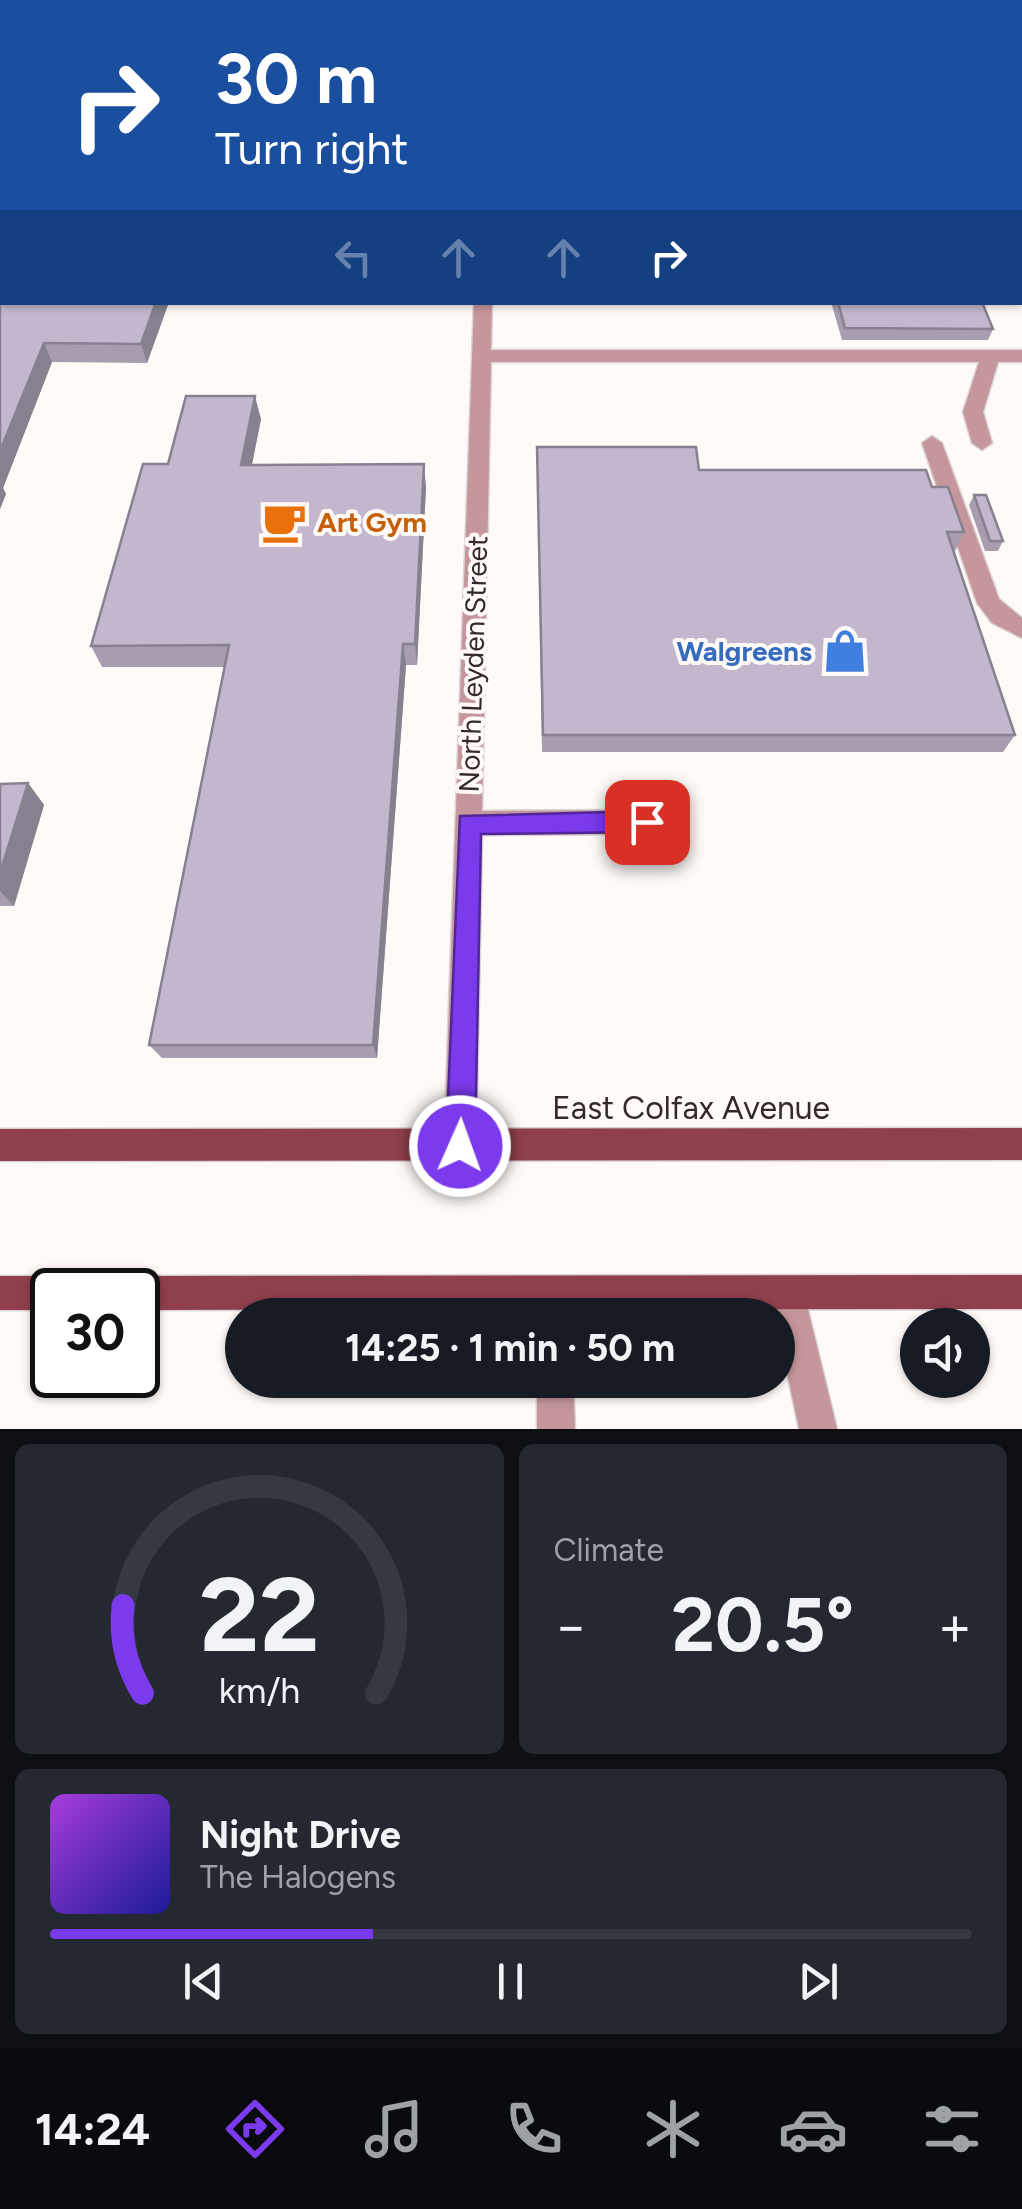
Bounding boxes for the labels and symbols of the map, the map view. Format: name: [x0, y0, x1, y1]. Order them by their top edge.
cafe icon: Art Gym: [260, 498, 308, 546]
place label: Art Gym: [317, 505, 427, 539]
street label: North Leyden Street: [452, 535, 494, 793]
shop icon: Walgreens: [821, 627, 869, 675]
place label: Walgreens: [676, 634, 812, 668]
pin: [605, 780, 690, 865]
street label: East Colfax Avenue: [552, 1089, 830, 1127]
position arrow: [408, 1094, 512, 1198]
speed limit sign: 30: [30, 1268, 160, 1398]

